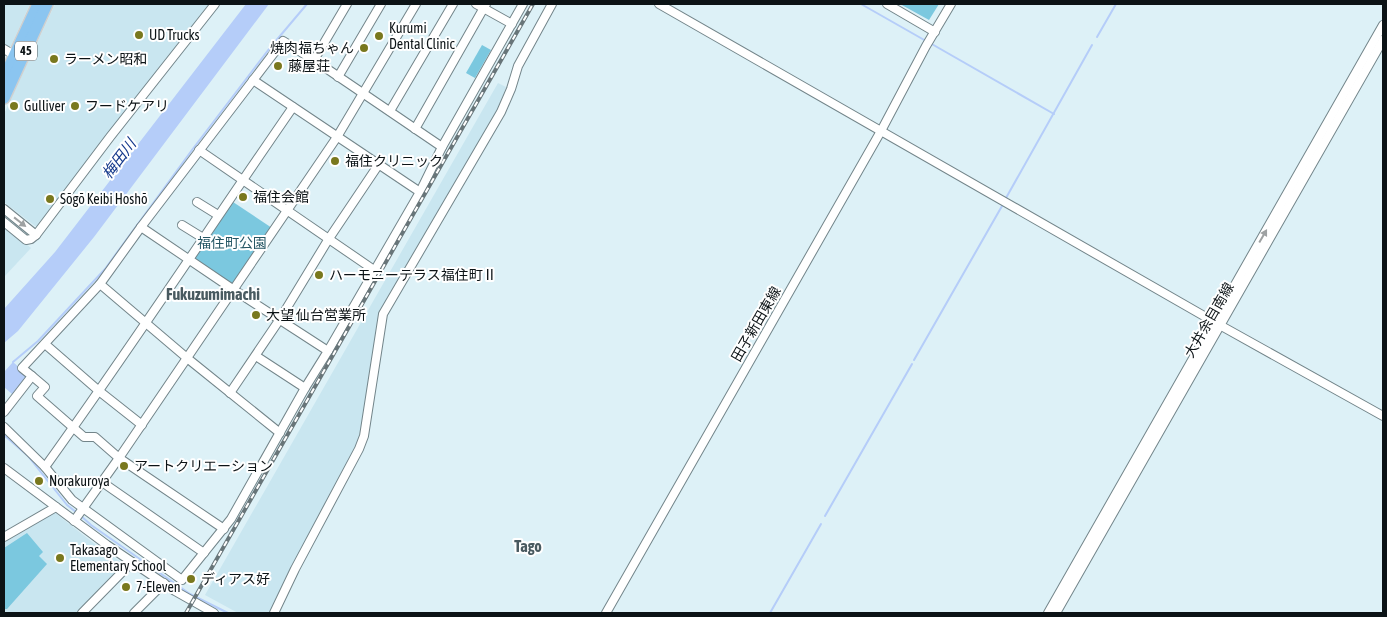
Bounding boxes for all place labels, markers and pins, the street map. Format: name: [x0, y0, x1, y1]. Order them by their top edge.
place label: Kurumi Dental Clinic: [389, 20, 455, 52]
place label: UD Trucks: [149, 27, 200, 43]
marker: UD Trucks: [133, 29, 145, 41]
marker: Kurumi Dental Clinic: [373, 30, 385, 42]
place label: 焼肉福ちゃん: [270, 40, 354, 56]
marker: 焼肉福ちゃん: [358, 42, 370, 54]
place label: ラーメン昭和: [64, 51, 147, 67]
marker: ラーメン昭和: [48, 53, 60, 65]
place label: 藤屋荘: [288, 58, 330, 74]
marker: 藤屋荘: [272, 60, 284, 72]
place label: Gulliver: [24, 98, 66, 114]
place label: フードケアリ: [85, 98, 169, 114]
marker: Gulliver: [8, 100, 20, 112]
marker: フードケアリ: [69, 100, 81, 112]
place label: 福住クリニック: [345, 153, 443, 169]
marker: 福住クリニック: [329, 155, 341, 167]
place label: 福住会館: [253, 189, 309, 205]
place label: Sōgō Keibi Hoshō: [60, 191, 148, 207]
marker: 福住会館: [237, 191, 249, 203]
marker: Sōgō Keibi Hoshō: [44, 193, 56, 205]
place label: ハーモニーテラス福住町Ⅱ: [329, 267, 497, 283]
marker: ハーモニーテラス福住町Ⅱ: [313, 269, 325, 281]
place label: 大望 仙台営業所: [266, 307, 366, 323]
marker: 大望 仙台営業所: [250, 309, 262, 321]
place label: アートクリエーション: [134, 458, 273, 474]
marker: アートクリエーション: [118, 460, 130, 472]
place label: Norakuroya: [49, 473, 110, 489]
marker: Norakuroya: [33, 475, 45, 487]
place label: Takasago Elementary School: [70, 542, 166, 574]
marker: Takasago Elementary School: [54, 552, 66, 564]
place label: ディアス好: [201, 571, 270, 587]
marker: ディアス好: [185, 573, 197, 585]
place label: 7-Eleven: [136, 579, 181, 595]
marker: 7-Eleven: [120, 581, 132, 593]

